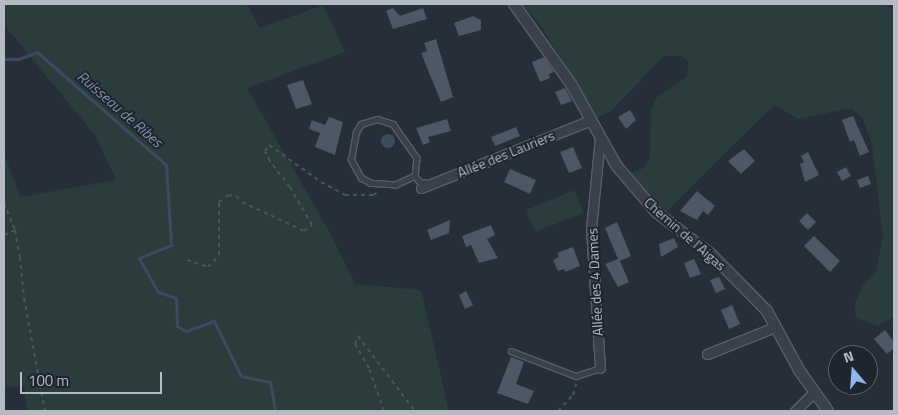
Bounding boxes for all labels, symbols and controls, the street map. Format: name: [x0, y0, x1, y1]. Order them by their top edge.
water label: Ruisseau de Ribes: [74, 67, 166, 151]
street label: Allée des Lauriers: [455, 127, 557, 181]
street label: Chemin de l'Aigas: [641, 194, 729, 274]
street label: Allée des 4 Dames: [584, 227, 606, 337]
north arrow: [828, 345, 878, 395]
text: N: [841, 345, 856, 368]
scale bar: [22, 362, 165, 394]
text: 100 m: [28, 369, 69, 392]

